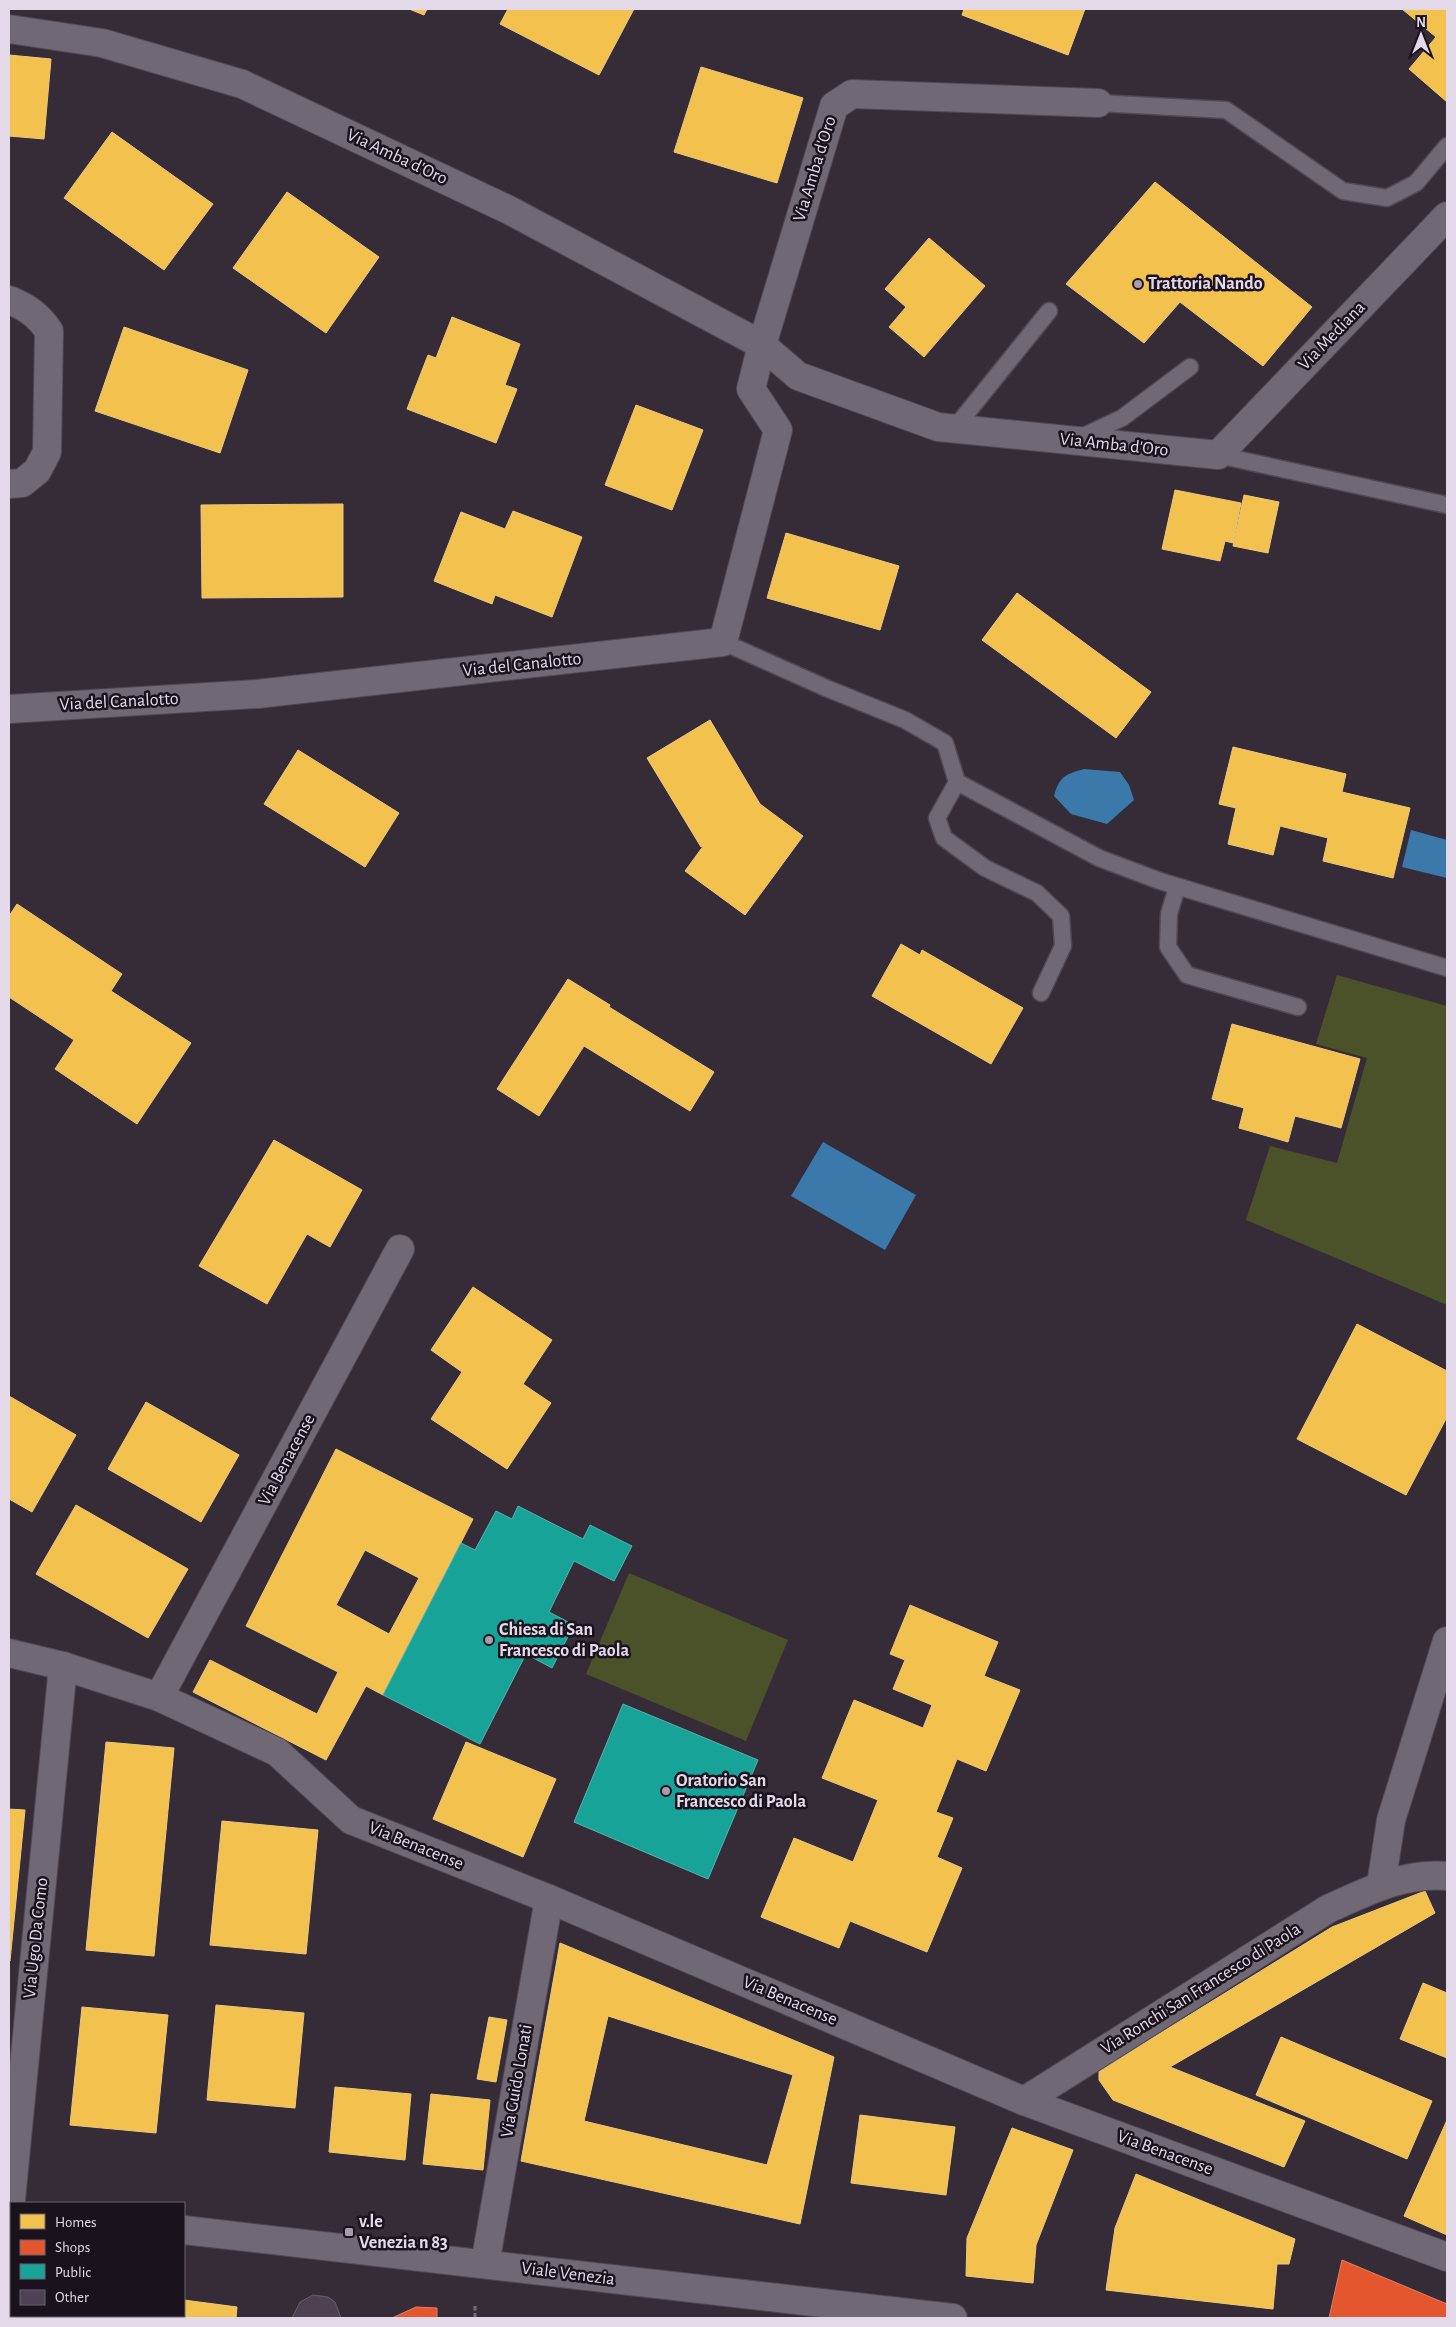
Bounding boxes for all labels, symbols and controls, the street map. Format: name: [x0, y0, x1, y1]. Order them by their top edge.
north arrow: [1396, 10, 1446, 60]
text: N: [1416, 16, 1426, 30]
street label: Via Amba d'Oro: [790, 114, 840, 224]
street label: Via Amba d'Oro: [344, 126, 450, 188]
place label: Trattoria Nando: [1148, 275, 1263, 293]
marker: Trattoria Nando: [1132, 278, 1144, 290]
street label: Via Mediana: [1295, 298, 1369, 374]
street label: Via Amba d'Oro: [1059, 430, 1169, 460]
street label: Via del Canalotto: [462, 650, 582, 680]
street label: Via del Canalotto: [59, 690, 179, 714]
street label: Via Benacense: [255, 1411, 319, 1509]
place label: Chiesa di San Francesco di Paola: [499, 1621, 629, 1660]
marker: Chiesa di San Francesco di Paola: [483, 1634, 495, 1646]
place label: Oratorio San Francesco di Paola: [676, 1772, 806, 1811]
marker: Oratorio San Francesco di Paola: [660, 1785, 672, 1797]
street label: Via Benacense: [366, 1819, 466, 1873]
street label: Via Ugo Da Como: [21, 1877, 51, 1999]
street label: Via Ronchi San Francesco di Paola: [1098, 1920, 1304, 2058]
street label: Via Benacense: [740, 1973, 840, 2029]
street label: Via Guido Lonati: [498, 2023, 536, 2139]
street label: Via Benacense: [1115, 2127, 1215, 2179]
legend: [10, 2202, 185, 2317]
place label: v.le Venezia n 83: [359, 2213, 448, 2252]
text: Homes: [55, 2215, 97, 2230]
marker: v.le Venezia n 83: [343, 2226, 355, 2238]
text: Shops: [55, 2240, 90, 2255]
street label: Viale Venezia: [520, 2259, 616, 2289]
text: Public: [55, 2265, 91, 2280]
text: Other: [55, 2290, 89, 2305]

